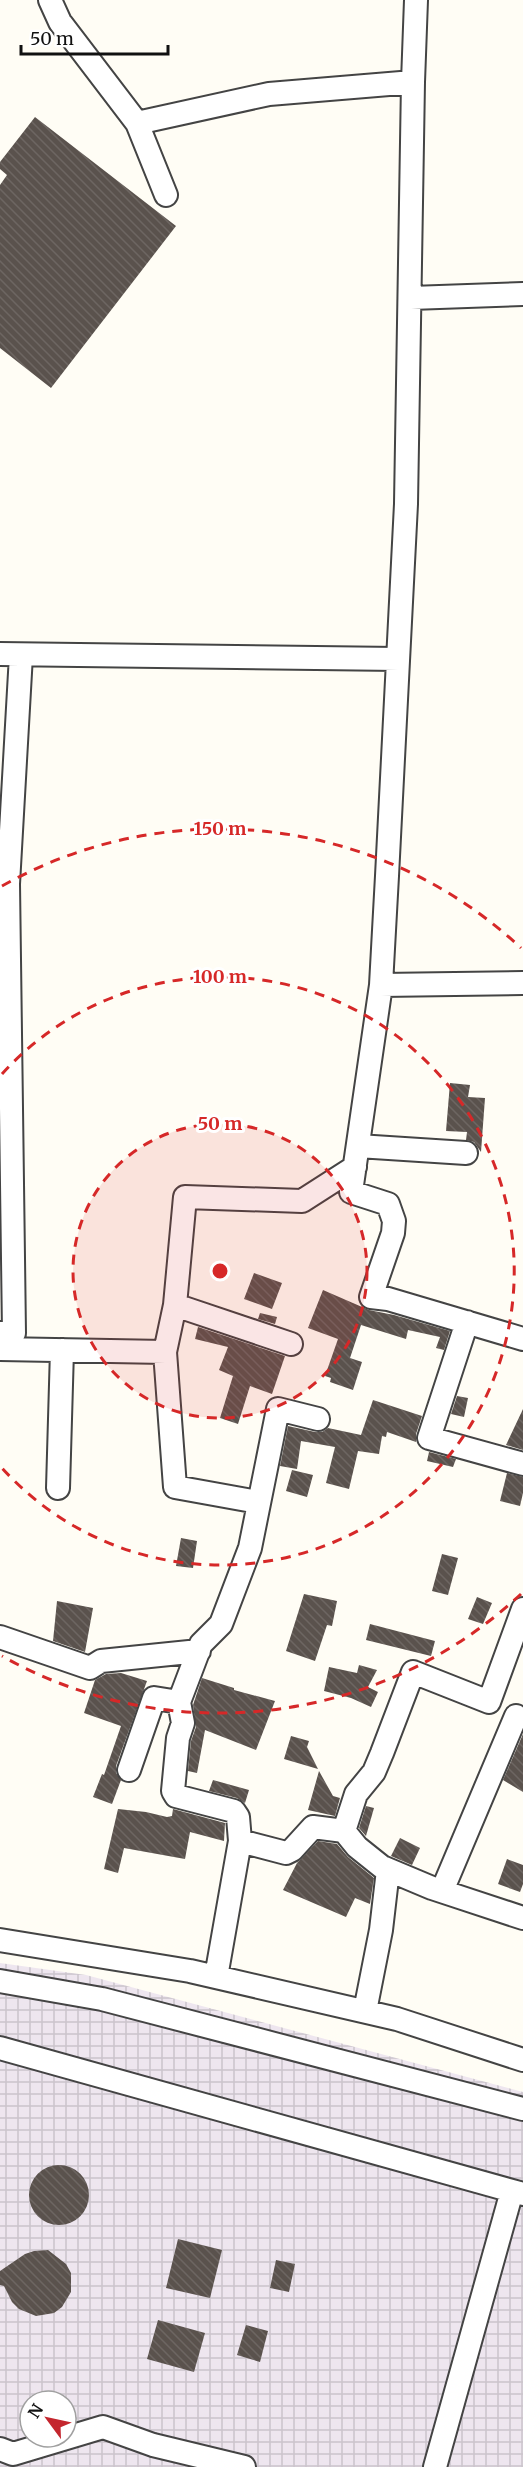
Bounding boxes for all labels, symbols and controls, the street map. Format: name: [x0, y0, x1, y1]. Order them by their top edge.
scale bar: [21, 18, 168, 56]
text: 50 m: [30, 27, 74, 50]
text: 150 m: [194, 817, 246, 840]
text: 100 m: [193, 965, 247, 988]
text: 50 m: [198, 1112, 242, 1135]
centre of rings: [210, 1261, 230, 1281]
north arrow: [18, 2389, 78, 2449]
text: N: [24, 2400, 47, 2422]

